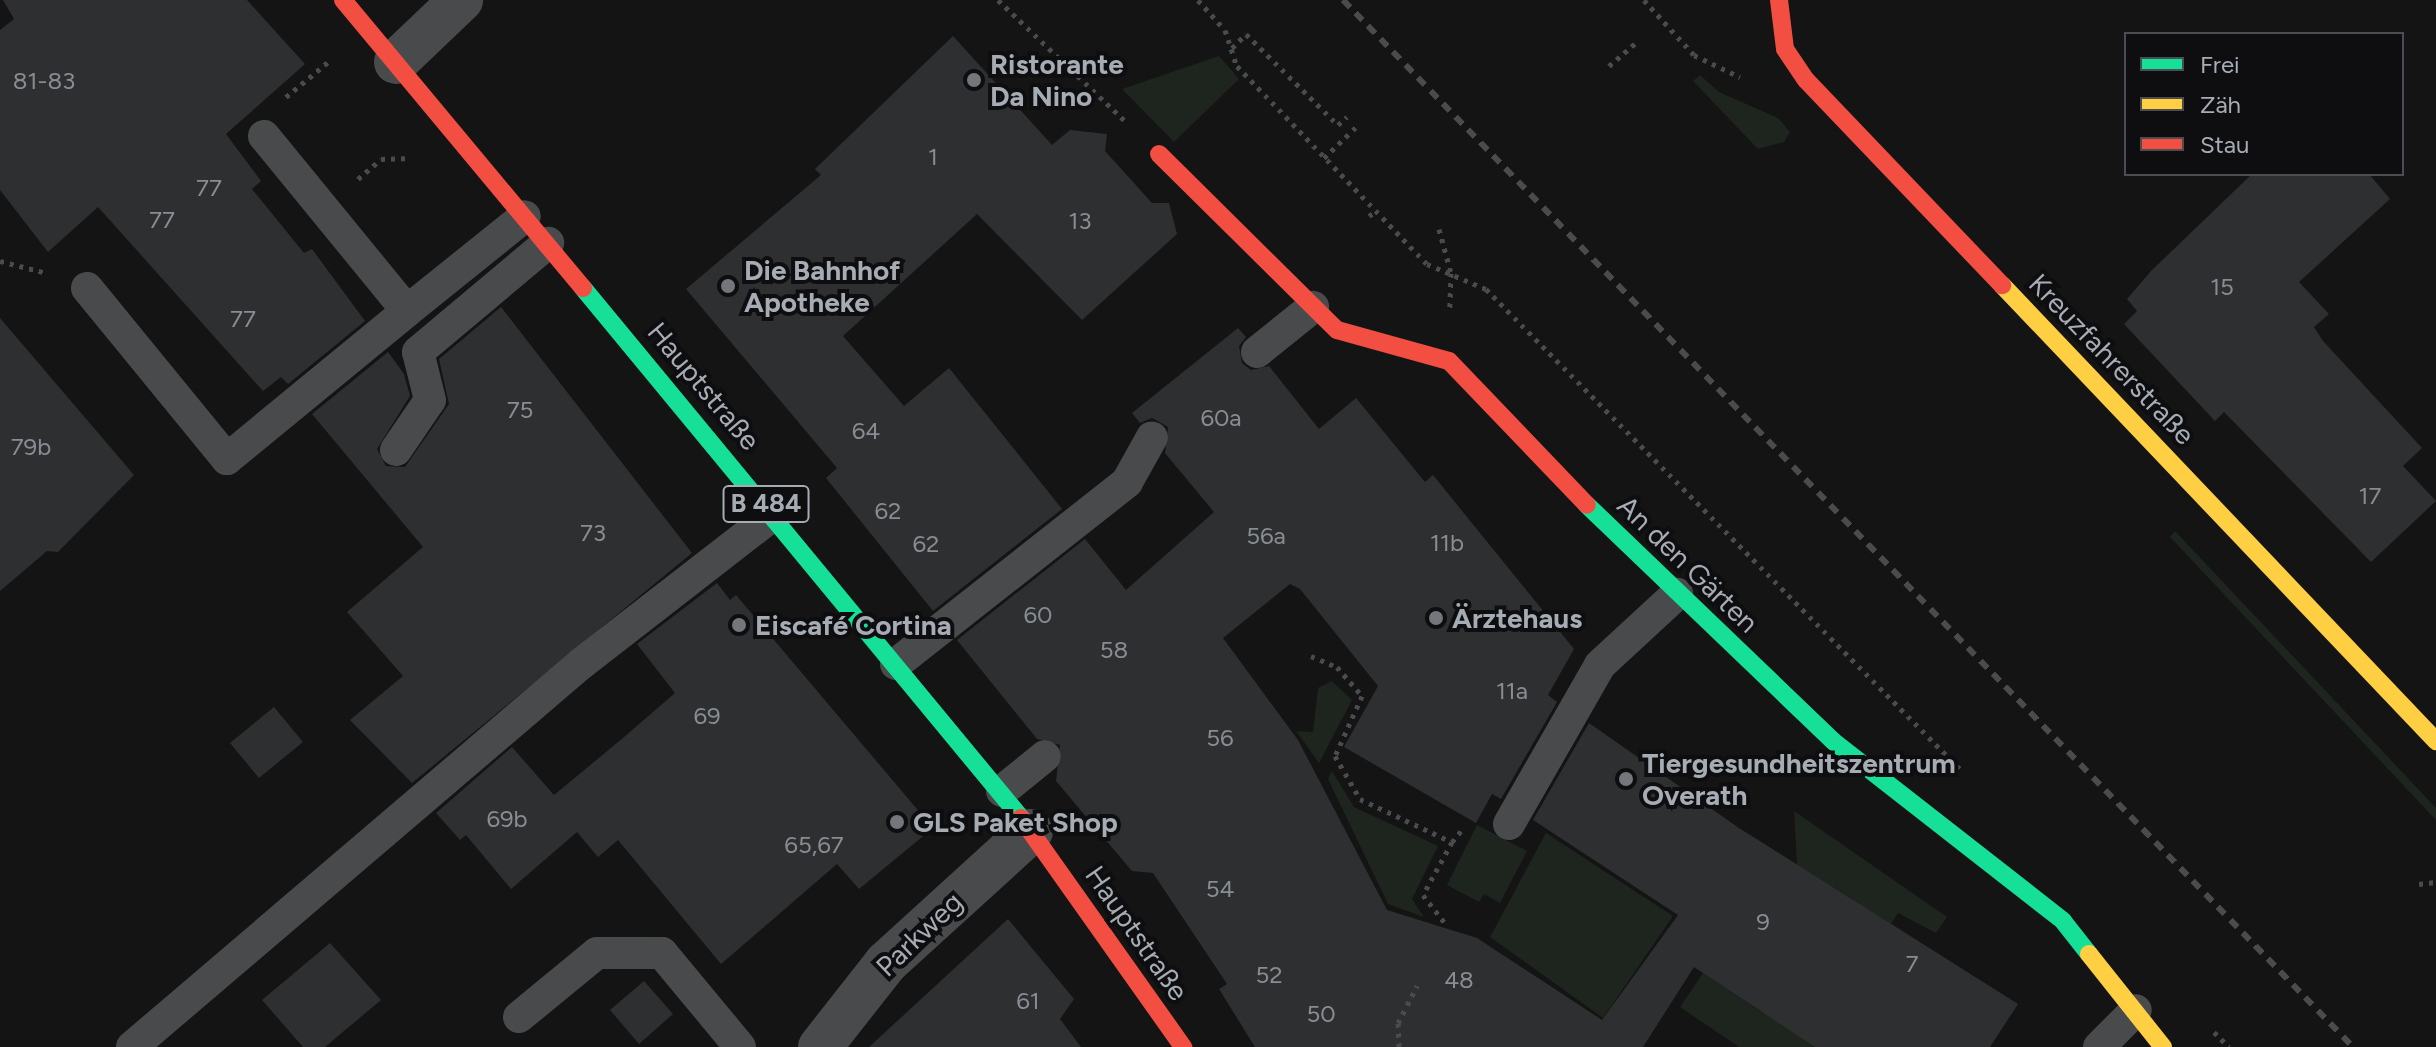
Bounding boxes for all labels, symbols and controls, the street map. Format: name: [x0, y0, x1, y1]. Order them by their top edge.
legend: [2124, 32, 2404, 176]
place label: Ristorante Da Nino: [990, 47, 1124, 113]
text: Frei: [2200, 50, 2240, 79]
house number: 81-83: [13, 67, 75, 95]
marker: Ristorante Da Nino: [965, 71, 983, 89]
text: Zäh: [2200, 90, 2241, 119]
text: Stau: [2200, 130, 2249, 159]
house number: 1: [928, 143, 938, 171]
house number: 77: [196, 174, 222, 202]
house number: 77: [149, 206, 175, 234]
house number: 13: [1069, 207, 1091, 235]
place label: Die Bahnhof Apotheke: [744, 253, 900, 319]
street label: Kreuzfahrerstraße: [2022, 267, 2202, 451]
house number: 15: [2210, 273, 2234, 301]
marker: Die Bahnhof Apotheke: [719, 277, 737, 295]
house number: 77: [230, 305, 256, 333]
street label: Hauptstraße: [641, 315, 767, 457]
house number: 75: [507, 396, 533, 424]
house number: 60a: [1200, 404, 1242, 432]
house number: 64: [852, 417, 880, 445]
house number: 79b: [11, 433, 51, 461]
road number: B 484: [722, 482, 810, 526]
house number: 17: [2359, 482, 2381, 510]
street label: An den Gärten: [1611, 489, 1765, 639]
house number: 62: [875, 497, 901, 525]
house number: 73: [580, 519, 606, 547]
house number: 56a: [1246, 522, 1286, 550]
house number: 11b: [1430, 529, 1464, 557]
house number: 62: [913, 530, 939, 558]
house number: 60: [1024, 601, 1052, 629]
place label: Ärztehaus: [1452, 601, 1582, 635]
place label: Eiscafé Cortina: [755, 608, 952, 642]
marker: Ärztehaus: [1427, 609, 1445, 627]
marker: Eiscafé Cortina: [730, 616, 748, 634]
house number: 58: [1100, 636, 1128, 664]
house number: 11a: [1496, 677, 1528, 705]
house number: 69: [693, 702, 721, 730]
house number: 56: [1206, 724, 1234, 752]
place label: Tiergesundheitszentrum Overath: [1642, 746, 1956, 812]
marker: Tiergesundheitszentrum Overath: [1617, 770, 1635, 788]
house number: 69b: [486, 805, 528, 833]
place label: GLS Paket Shop: [913, 805, 1118, 839]
marker: GLS Paket Shop: [888, 813, 906, 831]
house number: 65,67: [784, 831, 844, 859]
street label: Hauptstraße: [1078, 859, 1196, 1007]
house number: 54: [1206, 875, 1234, 903]
street label: Parkweg: [869, 885, 969, 983]
house number: 9: [1756, 908, 1770, 936]
house number: 7: [1906, 950, 1918, 978]
house number: 52: [1255, 961, 1283, 989]
house number: 48: [1444, 966, 1474, 994]
house number: 61: [1016, 987, 1040, 1015]
house number: 50: [1306, 1000, 1336, 1028]

